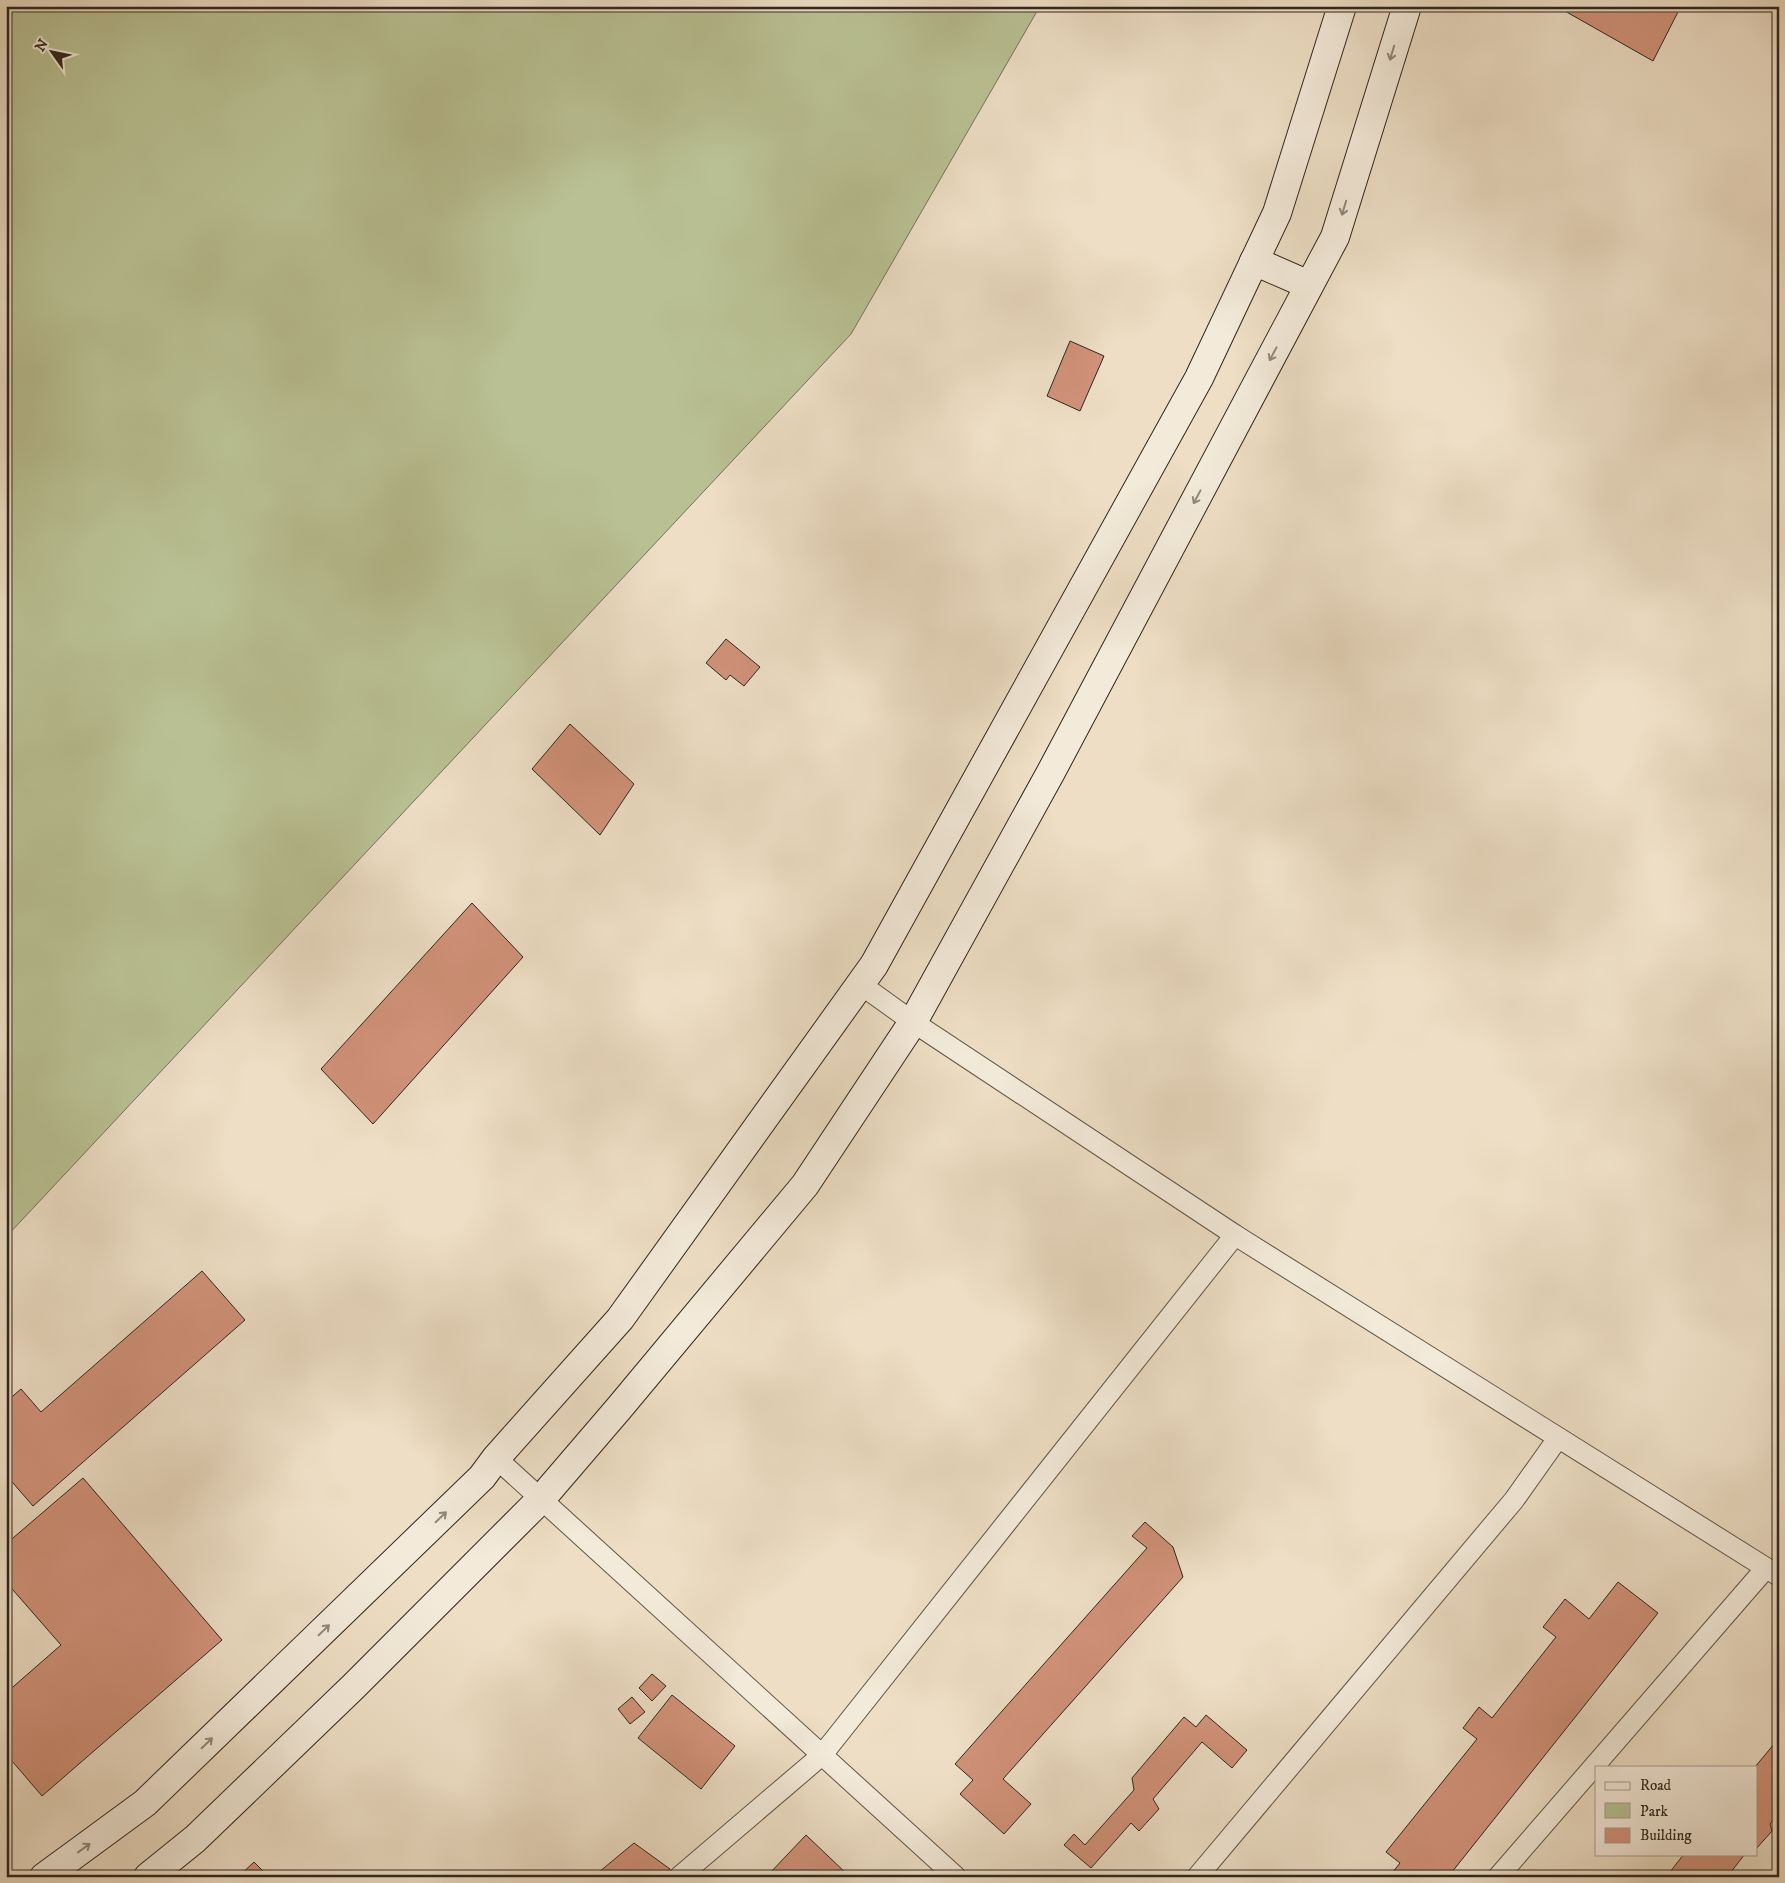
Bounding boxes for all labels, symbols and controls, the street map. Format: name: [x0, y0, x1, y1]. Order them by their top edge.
north arrow: [28, 28, 78, 78]
text: N: [31, 35, 53, 55]
one-way arrow: [1387, 44, 1396, 60]
one-way arrow: [1338, 200, 1348, 216]
one-way arrow: [1268, 346, 1278, 361]
one-way arrow: [1192, 490, 1202, 505]
one-way arrow: [435, 1511, 447, 1523]
one-way arrow: [318, 1624, 330, 1636]
one-way arrow: [201, 1737, 213, 1749]
legend: [1595, 1766, 1758, 1856]
text: Road: [1640, 1776, 1672, 1795]
text: Park: [1640, 1802, 1669, 1821]
text: Building: [1640, 1826, 1692, 1845]
one-way arrow: [77, 1843, 91, 1853]

